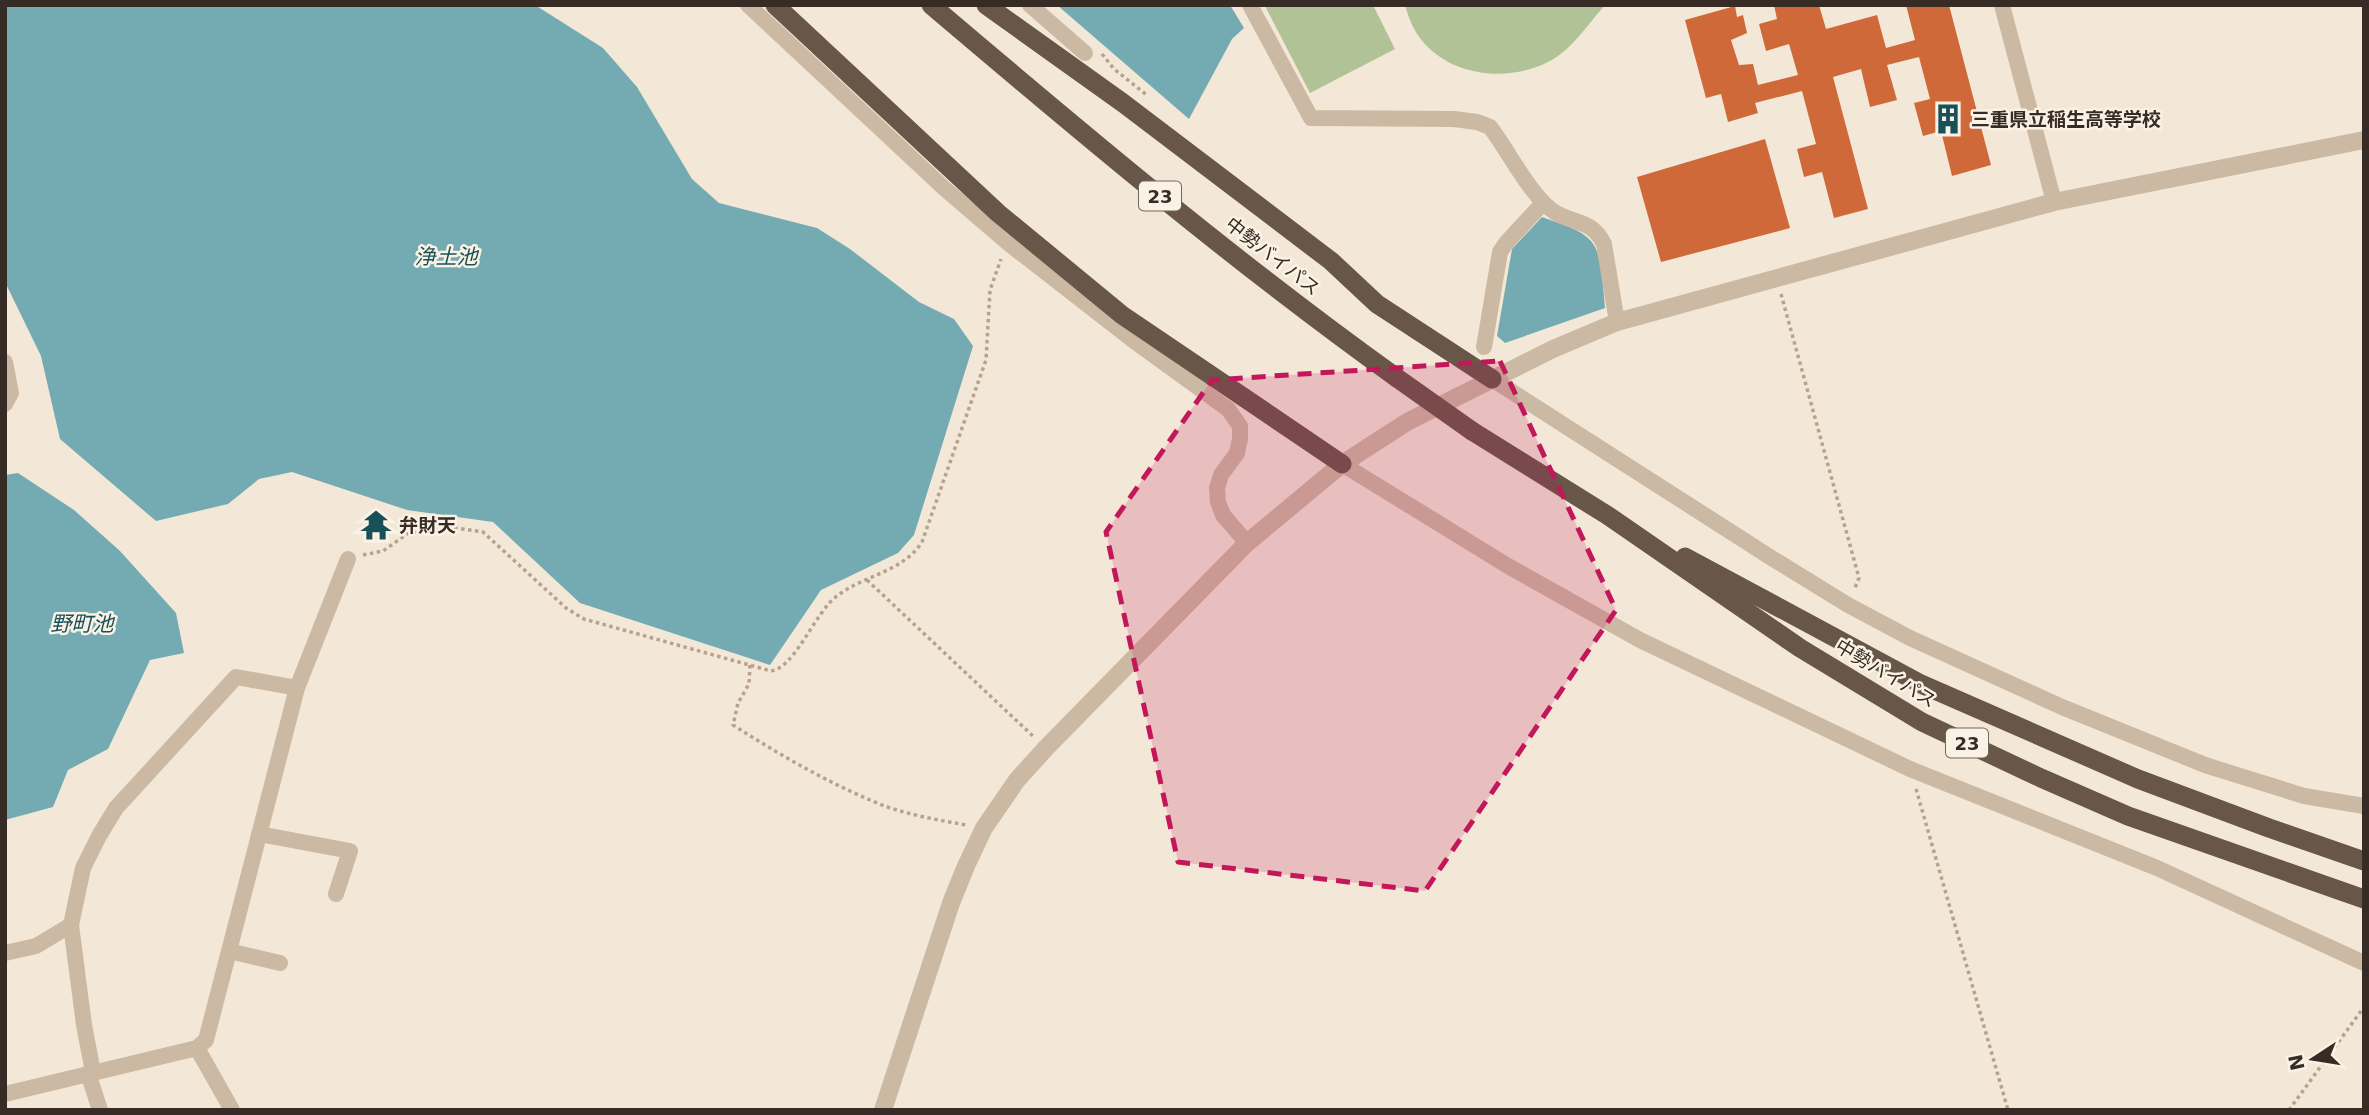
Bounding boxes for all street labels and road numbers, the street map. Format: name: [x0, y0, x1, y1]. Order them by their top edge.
road number: 23: [1139, 182, 1181, 210]
street label: 中勢バイパス: [1221, 212, 1325, 300]
street label: 中勢バイパス: [1832, 634, 1940, 712]
road number: 23: [1946, 728, 1988, 758]

